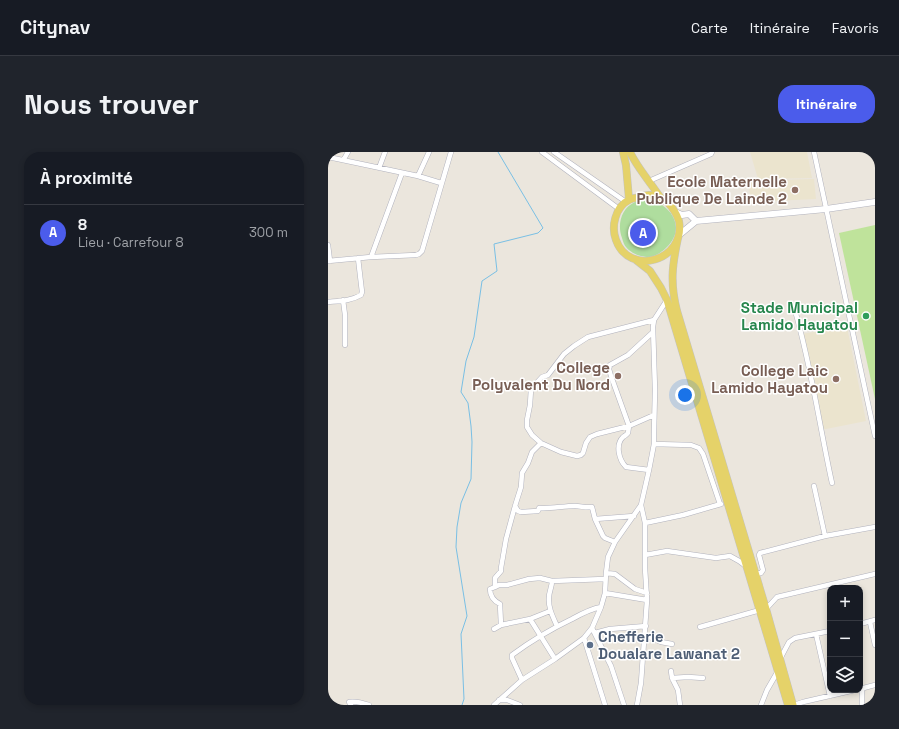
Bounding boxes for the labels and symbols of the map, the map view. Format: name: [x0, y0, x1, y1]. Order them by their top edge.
place label: Ecole Maternelle Publique De Lainde 2: [636, 172, 787, 208]
marker: Ecole Maternelle Publique De Lainde 2: [790, 185, 800, 195]
pin: A: [630, 218, 656, 248]
place label: Stade Municipal Lamido Hayatou: [741, 298, 858, 334]
marker: Stade Municipal Lamido Hayatou: [861, 311, 871, 321]
place label: College Polyvalent Du Nord: [472, 358, 610, 394]
place label: College Laic Lamido Hayatou: [711, 361, 828, 397]
marker: College Polyvalent Du Nord: [613, 371, 623, 381]
marker: College Laic Lamido Hayatou: [831, 374, 841, 384]
your location: [675, 385, 695, 405]
place label: Chefferie Doualare Lawanat 2: [598, 627, 740, 663]
marker: Chefferie Doualare Lawanat 2: [585, 640, 595, 650]

